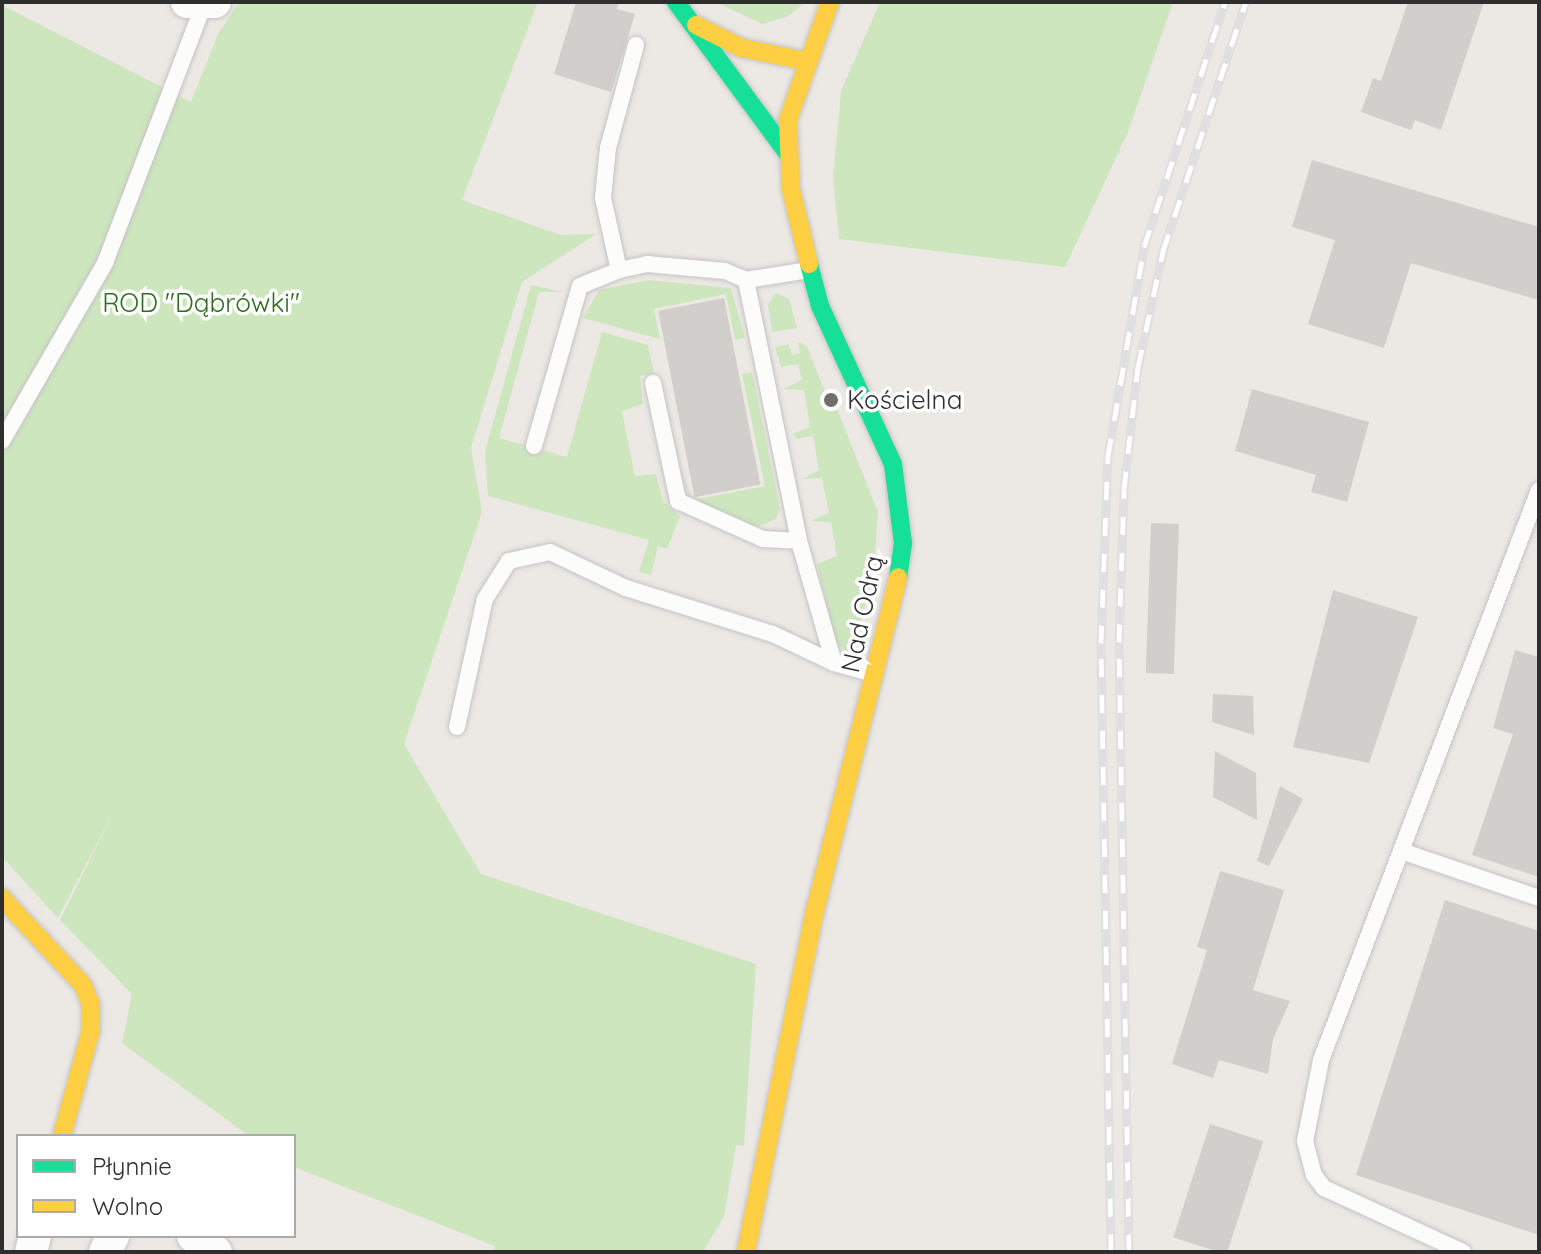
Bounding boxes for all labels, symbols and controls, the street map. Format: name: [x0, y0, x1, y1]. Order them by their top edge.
park label: ROD "Dąbrówki": [102, 287, 300, 319]
place label: Kościelna: [847, 384, 962, 416]
marker: Kościelna: [822, 391, 840, 409]
street label: Nad Odrą: [834, 553, 890, 675]
legend: [16, 1134, 296, 1238]
text: Płynnie: [92, 1151, 172, 1181]
text: Wolno: [92, 1191, 163, 1221]

